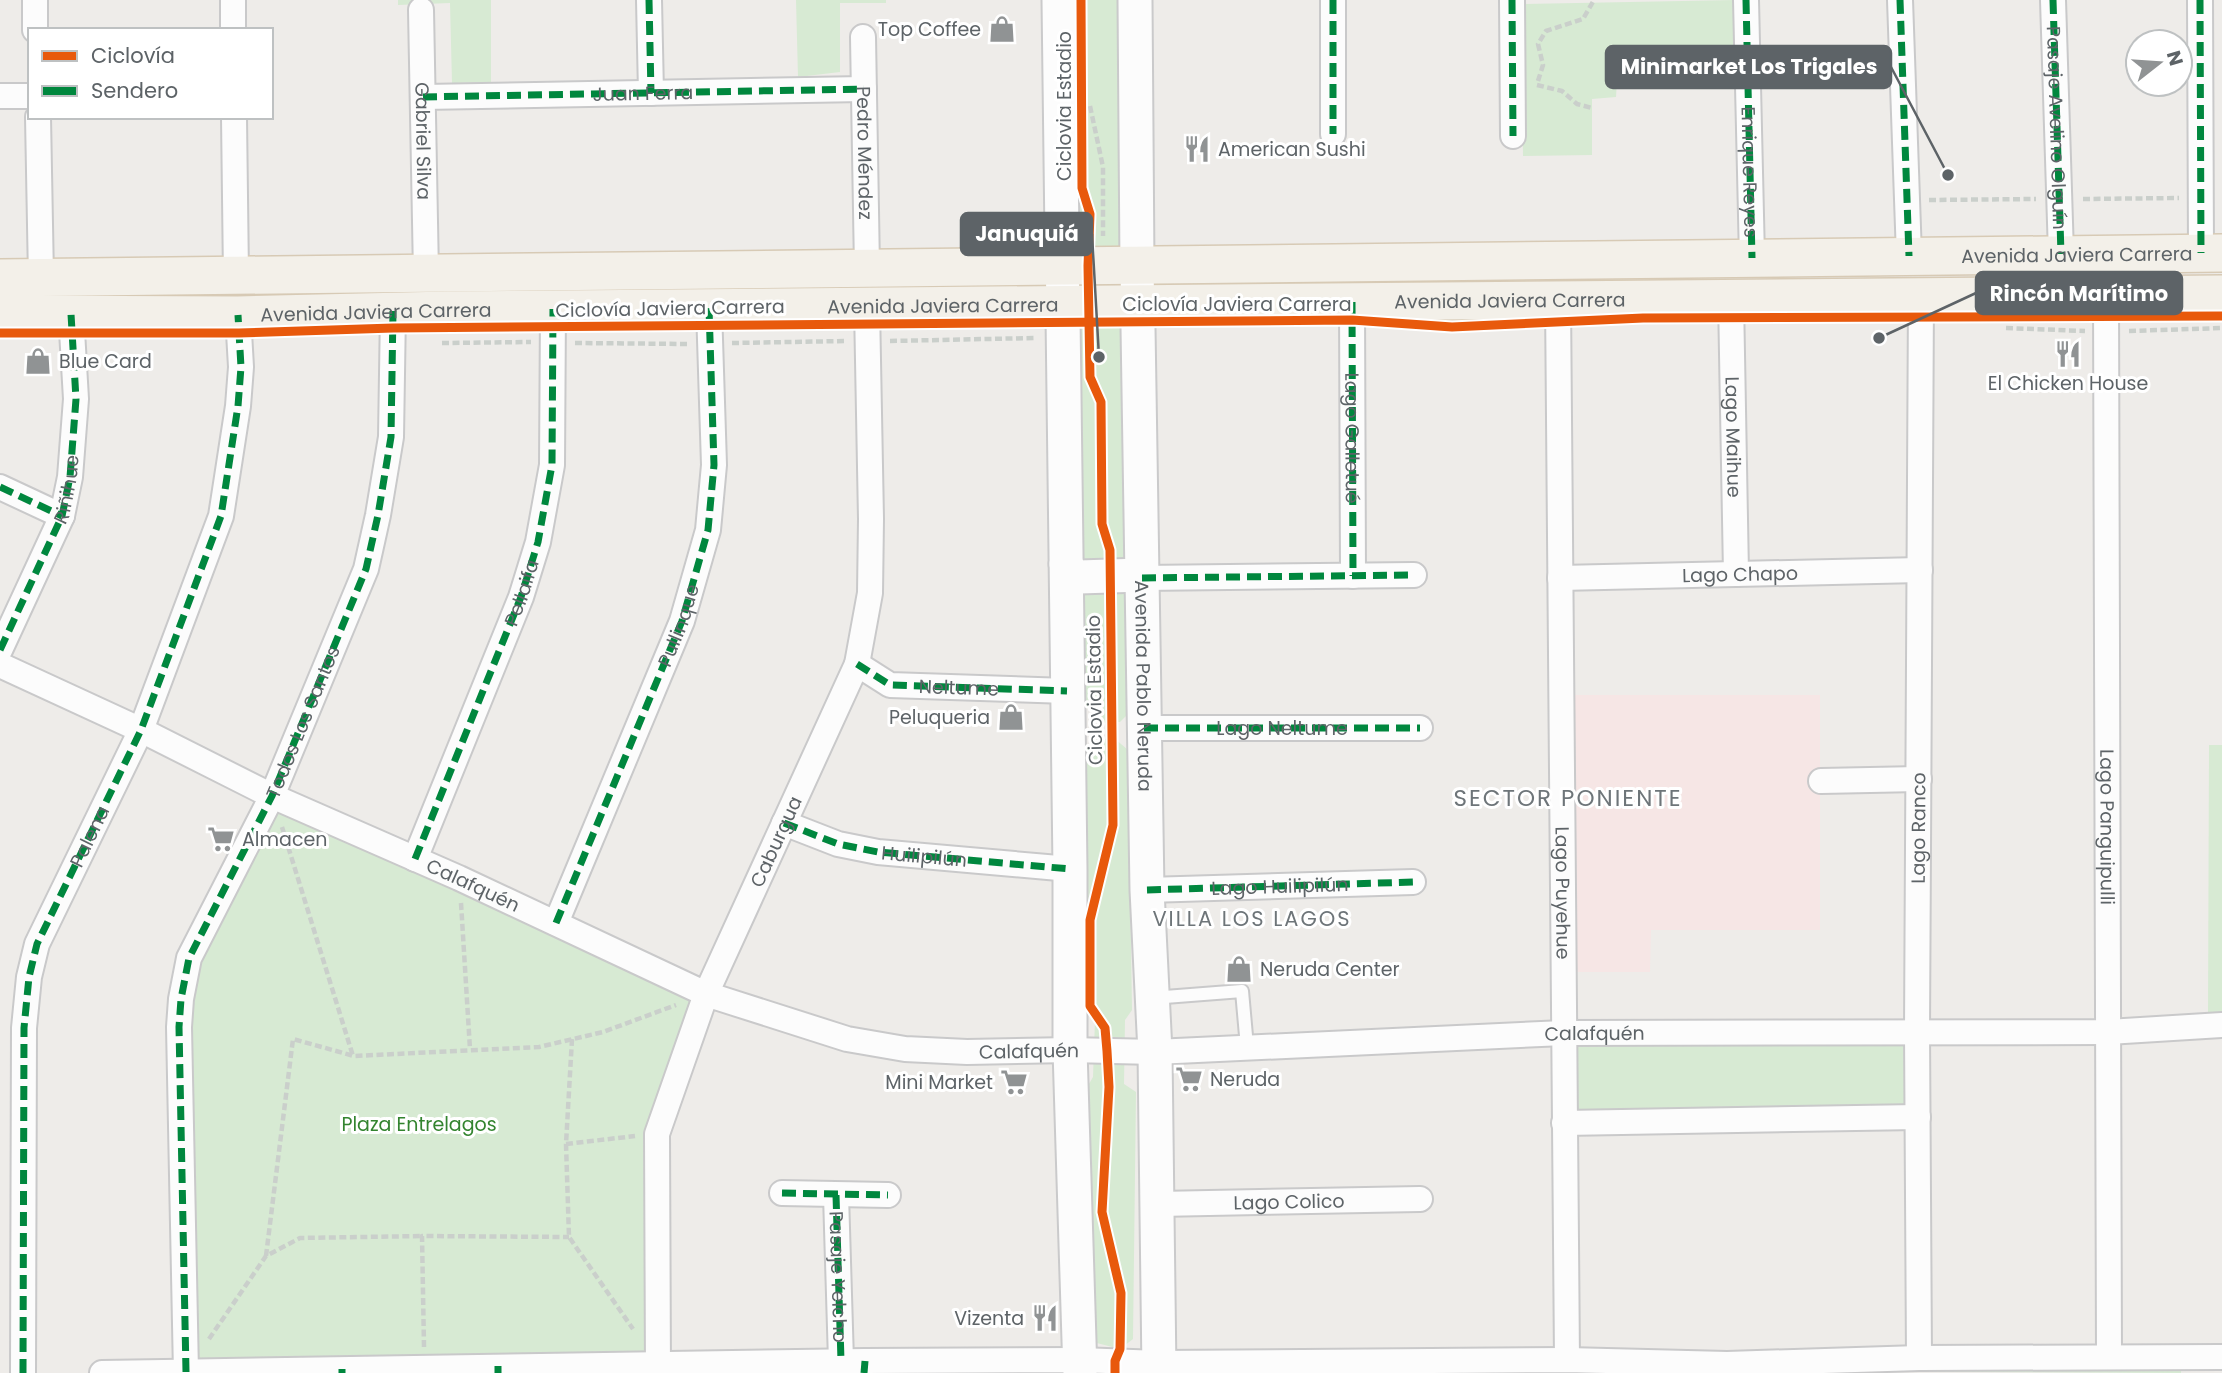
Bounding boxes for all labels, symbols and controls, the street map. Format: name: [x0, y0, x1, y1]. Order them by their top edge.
shop icon: Top Coffee: [987, 14, 1017, 44]
place label: Top Coffee: [878, 16, 981, 43]
street label: Pasaje Avelino Olguín: [2040, 26, 2073, 230]
legend: [28, 28, 273, 119]
north arrow: [2124, 28, 2194, 98]
street label: Ciclovia Estadio: [1051, 31, 1078, 181]
text: Ciclovía: [91, 41, 175, 70]
callout: Minimarket Los Trigales: [1606, 46, 1891, 88]
text: N: [2160, 47, 2190, 69]
text: Minimarket Los Trigales: [1621, 52, 1877, 81]
text: Sendero: [91, 76, 178, 105]
street label: Juan Ferra: [592, 79, 694, 108]
street label: Gabriel Silva: [408, 82, 438, 200]
street label: Pedro Méndez: [850, 86, 879, 220]
street label: Enrique Reyes: [1734, 106, 1765, 238]
restaurant icon: American Sushi: [1182, 134, 1212, 164]
place label: American Sushi: [1218, 136, 1366, 163]
callout: Januquiá: [961, 213, 1092, 255]
text: Januquiá: [975, 219, 1079, 248]
street label: Avenida Javiera Carrera: [1961, 240, 2193, 270]
callout: Rincón Marítimo: [1976, 272, 2182, 314]
text: Rincón Marítimo: [1990, 279, 2168, 308]
street label: Avenida Javiera Carrera: [1394, 286, 1626, 315]
street label: Avenida Javiera Carrera: [827, 291, 1059, 321]
street label: Ciclovía Javiera Carrera: [1122, 291, 1352, 318]
street label: Ciclovía Javiera Carrera: [555, 293, 785, 324]
street label: Avenida Javiera Carrera: [260, 297, 492, 328]
restaurant icon: El Chicken House: [2053, 339, 2083, 369]
shop icon: Blue Card: [23, 346, 53, 376]
place label: Blue Card: [59, 348, 152, 375]
place label: El Chicken House: [1988, 370, 2148, 397]
street label: Lago Galletué: [1338, 373, 1366, 503]
street label: Lago Maihue: [1718, 376, 1748, 498]
street label: Riñihue: [47, 454, 86, 528]
street label: Pellaifa: [498, 556, 546, 630]
street label: Lago Chapo: [1682, 560, 1798, 589]
street label: Avenida Pablo Neruda: [1128, 580, 1158, 792]
street label: Pullinque: [651, 581, 706, 671]
street label: Ciclovia Estadio: [1080, 615, 1109, 765]
street label: Todos Los Santos: [259, 642, 347, 803]
street label: Neltume: [918, 673, 999, 703]
shop icon: Peluqueria: [996, 702, 1026, 732]
place label: Peluqueria: [889, 704, 990, 731]
street label: Lago Neltume: [1216, 715, 1348, 742]
street label: Lago Panguipulli: [2093, 749, 2121, 905]
street label: Lago Ranco: [1905, 772, 1932, 884]
district label: SECTOR PONIENTE: [1453, 782, 1683, 814]
street label: Caburgua: [744, 792, 809, 892]
street label: Palena: [63, 801, 116, 872]
supermarket icon: Almacen: [206, 824, 236, 854]
place label: Almacen: [242, 826, 327, 853]
street label: Lago Puyehue: [1548, 826, 1577, 960]
street label: Huilipilún: [880, 839, 968, 874]
street label: Calafquén: [422, 852, 524, 919]
street label: Lago Huilipilún: [1211, 871, 1349, 902]
district label: VILLA LOS LAGOS: [1152, 904, 1352, 933]
shop icon: Neruda Center: [1224, 954, 1254, 984]
place label: Neruda Center: [1260, 956, 1400, 983]
street label: Calafquén: [1544, 1020, 1645, 1048]
street label: Calafquén: [979, 1037, 1079, 1066]
supermarket icon: Neruda: [1174, 1064, 1204, 1094]
place label: Neruda: [1210, 1066, 1280, 1093]
supermarket icon: Mini Market: [999, 1067, 1029, 1097]
place label: Mini Market: [885, 1069, 993, 1096]
park label: Plaza Entrelagos: [341, 1111, 497, 1138]
street label: Lago Colico: [1233, 1187, 1345, 1217]
street label: Pasaje Yelcho: [822, 1211, 853, 1343]
restaurant icon: Vizenta: [1030, 1303, 1060, 1333]
place label: Vizenta: [954, 1305, 1024, 1332]

